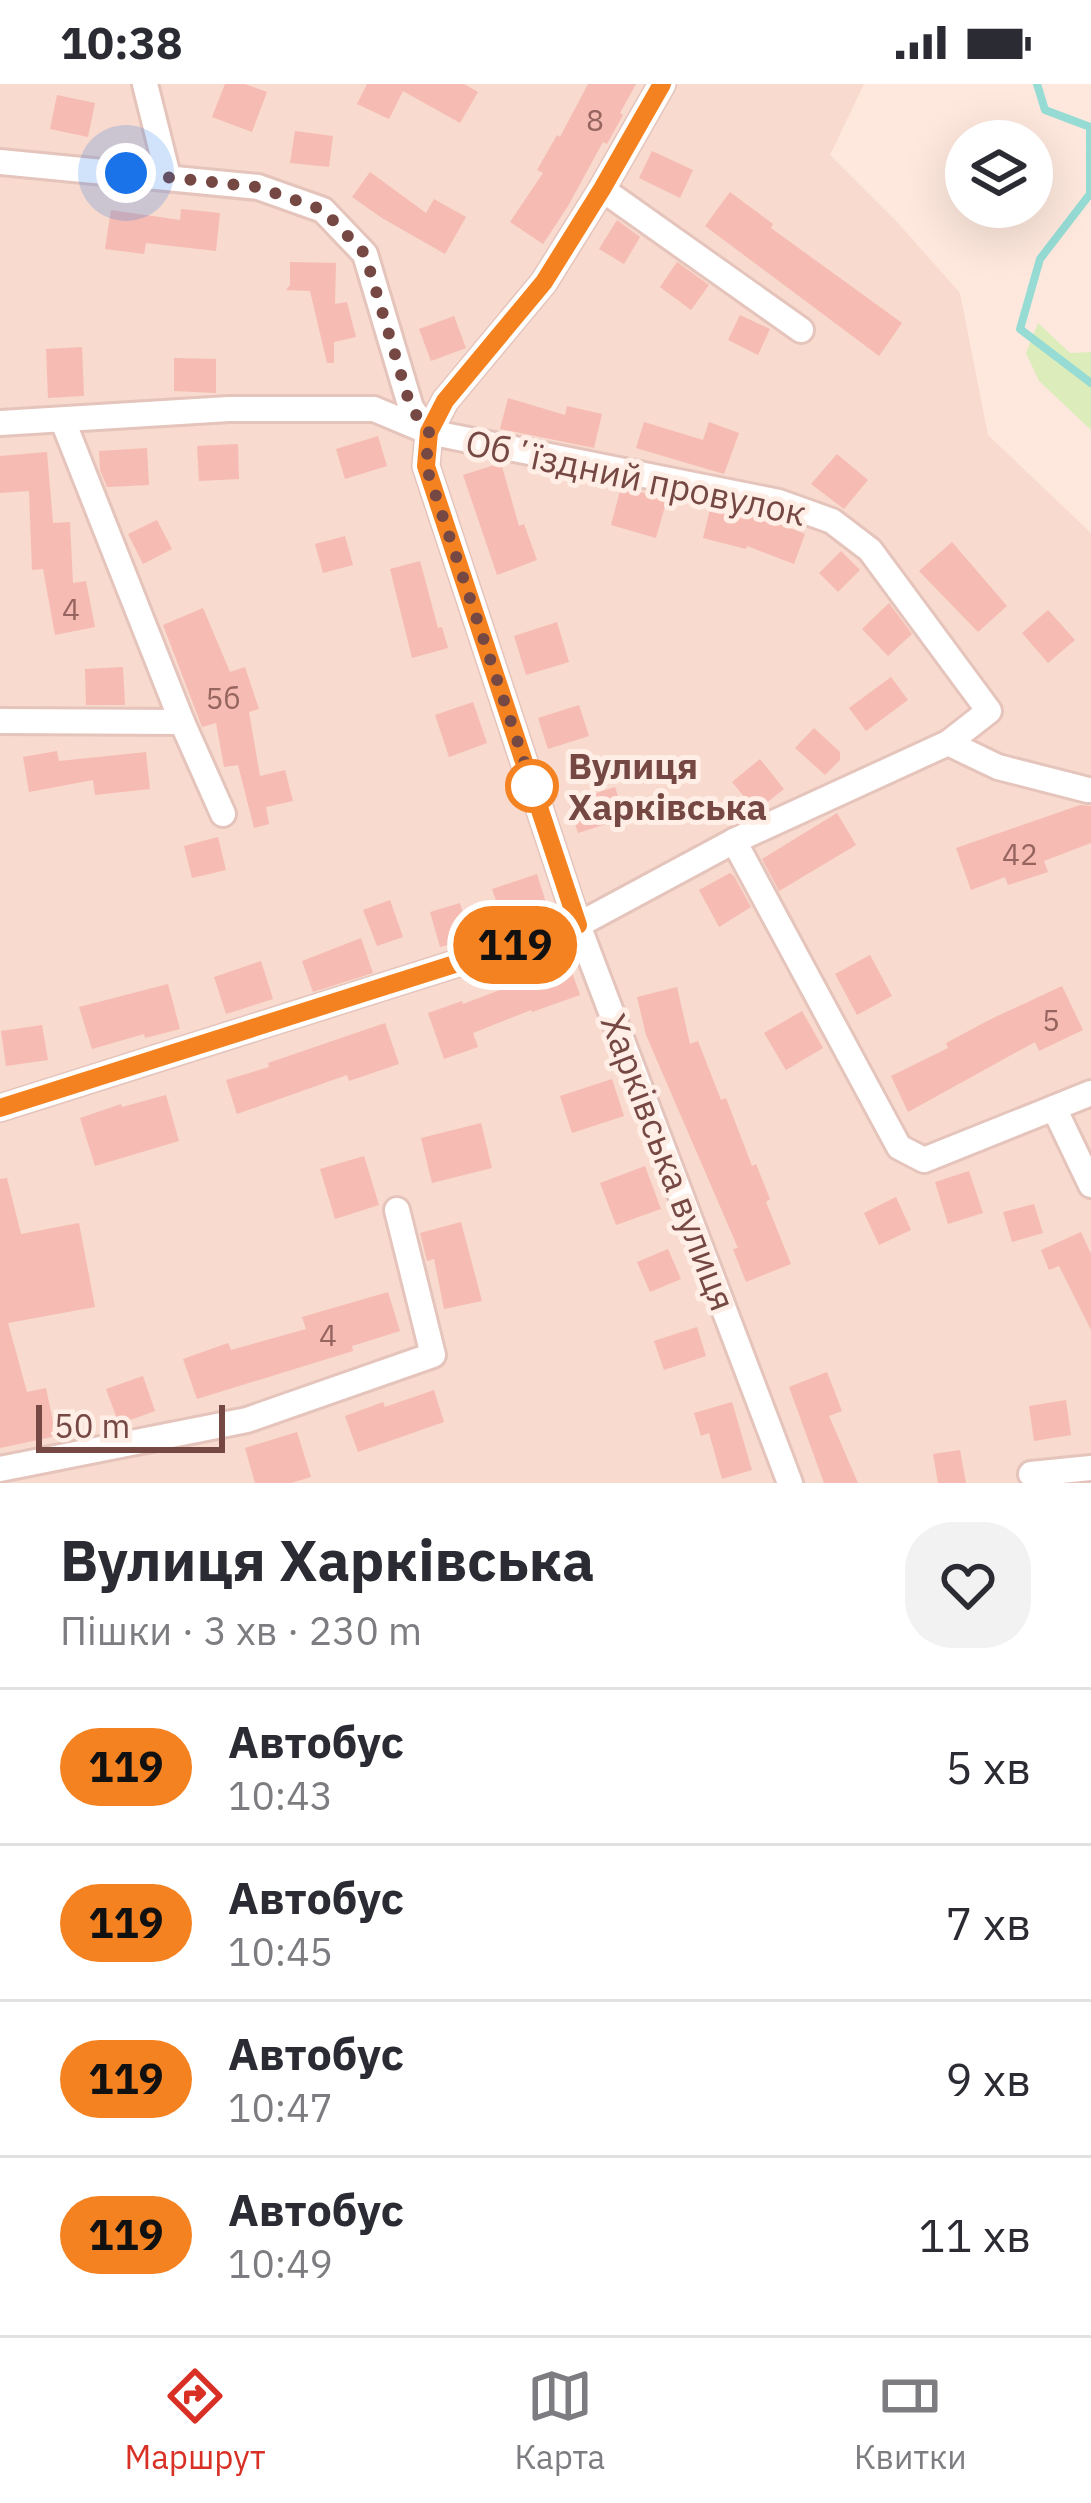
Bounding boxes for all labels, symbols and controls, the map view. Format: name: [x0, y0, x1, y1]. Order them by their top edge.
text: 10:38: [60, 13, 183, 71]
house number: 8: [586, 100, 604, 139]
map controls: [945, 120, 1053, 228]
button: layers: [945, 120, 1053, 228]
your location: [96, 143, 156, 203]
street label: Обʼїздний провулок: [461, 418, 811, 536]
house number: 4: [62, 589, 80, 628]
house number: 5б: [206, 678, 240, 717]
place label: Вулиця Харківська: [568, 742, 767, 830]
marker: Вулиця Харківська: [507, 761, 557, 811]
house number: 42: [1002, 834, 1038, 873]
line badge: 119: [446, 906, 584, 984]
text: 119: [477, 917, 553, 972]
house number: 5: [1042, 1000, 1060, 1039]
street label: Харківська вулиця: [591, 1007, 747, 1317]
house number: 4: [319, 1315, 337, 1354]
scale bar: [36, 1399, 225, 1452]
text: 50 m: [54, 1404, 130, 1447]
button: heart: [905, 1522, 1031, 1648]
text: Вулиця Харківська: [60, 1523, 594, 1597]
text: Пішки · 3 хв · 230 m: [60, 1605, 422, 1656]
text: Автобус: [228, 1712, 404, 1770]
text: 5 хв: [945, 1738, 1031, 1796]
text: 119: [88, 1739, 164, 1794]
text: 10:43: [228, 1770, 333, 1821]
text: Автобус: [228, 1868, 404, 1926]
text: 7 хв: [945, 1894, 1031, 1952]
text: 119: [88, 1895, 164, 1950]
text: 10:45: [228, 1926, 333, 1977]
text: Автобус: [228, 2024, 404, 2082]
text: 9 хв: [945, 2050, 1031, 2108]
text: 119: [88, 2051, 164, 2106]
text: 10:47: [228, 2082, 333, 2133]
text: Автобус: [228, 2180, 404, 2238]
text: 11 хв: [918, 2206, 1031, 2264]
text: 119: [88, 2207, 164, 2262]
text: 10:49: [228, 2238, 333, 2289]
tab: Маршрут: [124, 2363, 266, 2478]
tab: Карта: [514, 2363, 605, 2478]
tab: Квитки: [854, 2363, 967, 2478]

